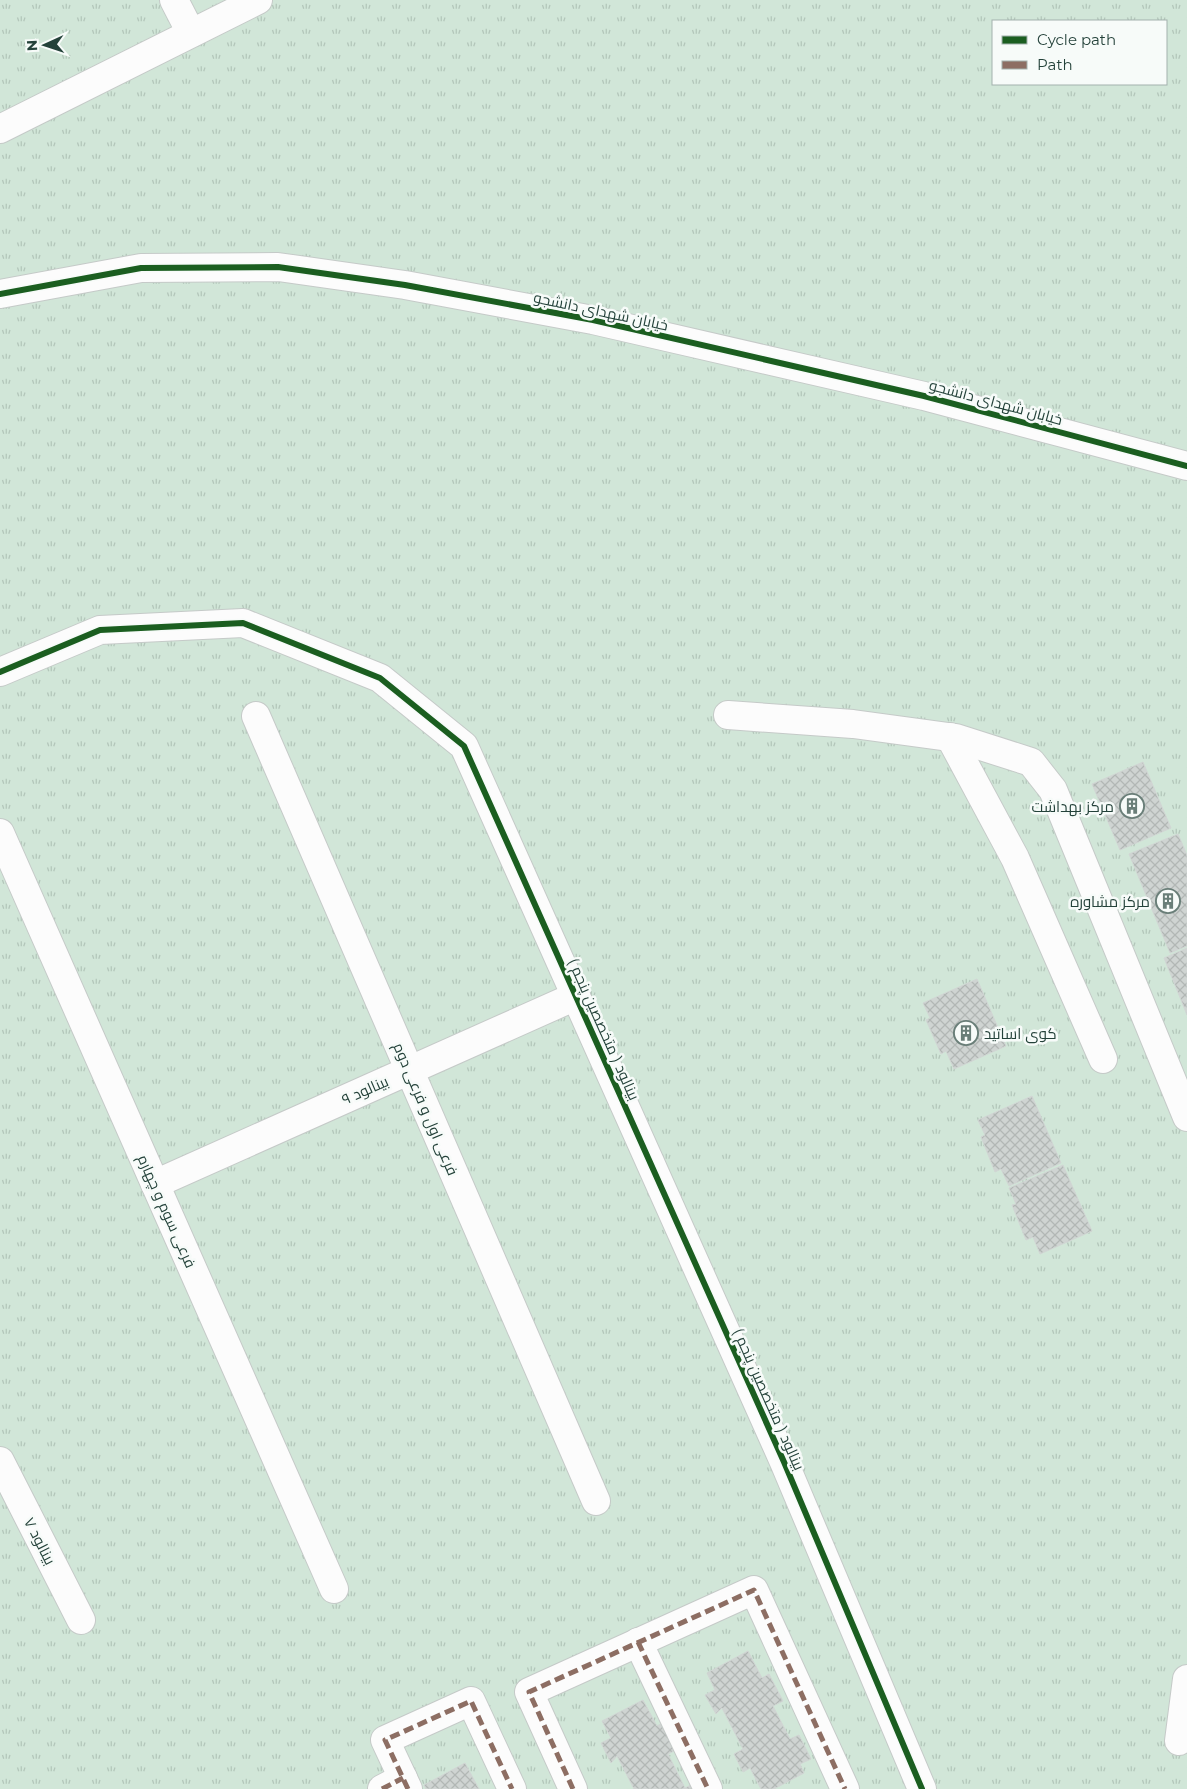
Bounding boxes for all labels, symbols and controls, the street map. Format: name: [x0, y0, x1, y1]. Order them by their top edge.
north arrow: [20, 20, 70, 70]
legend: [992, 20, 1167, 85]
text: Cycle path: [1037, 30, 1116, 49]
text: N: [23, 40, 41, 52]
text: Path: [1037, 55, 1073, 74]
street label: خیابان شهدای دانشجو: [532, 287, 670, 336]
street label: خیابان شهدای دانشجو: [927, 375, 1065, 430]
building icon: مرکز بهداشت: [1119, 793, 1145, 819]
place label: مرکز بهداشت: [1031, 797, 1114, 817]
building icon: مرکز مشاوره: [1155, 888, 1181, 914]
place label: مرکز مشاوره: [1070, 892, 1150, 911]
street label: بینالود ( متخصصین پنجم ): [563, 955, 644, 1104]
building icon: کوی اساتید: [953, 1020, 979, 1046]
place label: کوی اساتید: [984, 1024, 1057, 1044]
street label: فرعی اول و فرعی دوم: [389, 1040, 463, 1179]
street label: بینالود ۹: [339, 1071, 391, 1109]
street label: فرعی سوم و چهارم: [133, 1151, 201, 1271]
street label: بینالود ( متخصصین پنجم ): [728, 1325, 809, 1474]
street label: بینالود ۷: [20, 1514, 60, 1568]

